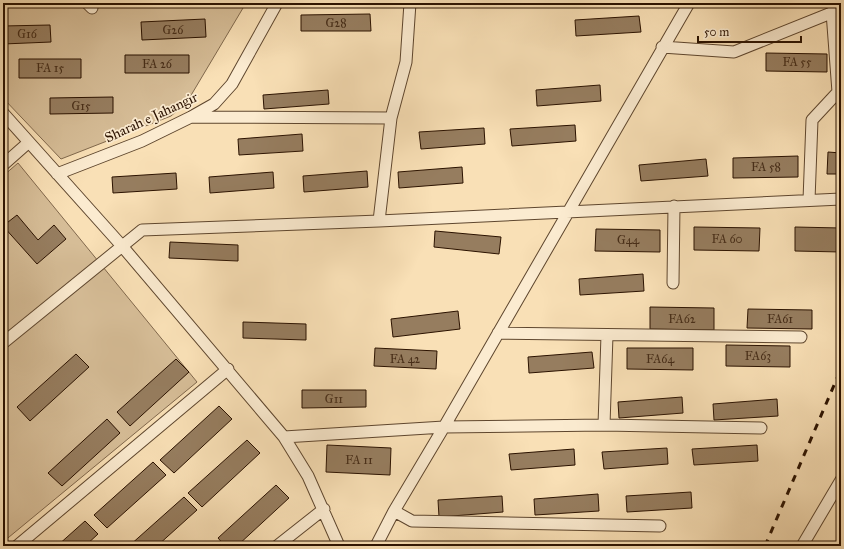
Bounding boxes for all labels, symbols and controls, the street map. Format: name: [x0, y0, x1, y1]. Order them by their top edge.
house number: G28: [325, 16, 347, 30]
scale bar: [698, 18, 801, 44]
house number: G26: [163, 23, 184, 37]
text: 50 m: [704, 25, 729, 39]
house number: G16: [17, 27, 38, 41]
house number: FA 55: [782, 55, 812, 69]
house number: FA 26: [142, 57, 173, 71]
house number: FA 15: [36, 61, 64, 75]
street label: Sharah e Jahangir: [102, 88, 202, 147]
house number: G15: [71, 99, 91, 113]
house number: FA 58: [751, 160, 781, 174]
house number: FA 60: [711, 232, 743, 246]
house number: G44: [617, 233, 639, 247]
house number: FA62: [668, 312, 696, 326]
house number: FA61: [767, 312, 793, 326]
house number: FA63: [745, 349, 771, 363]
house number: FA 42: [390, 352, 420, 366]
house number: FA64: [646, 352, 674, 366]
house number: G11: [325, 392, 343, 406]
house number: FA 11: [345, 453, 373, 467]

